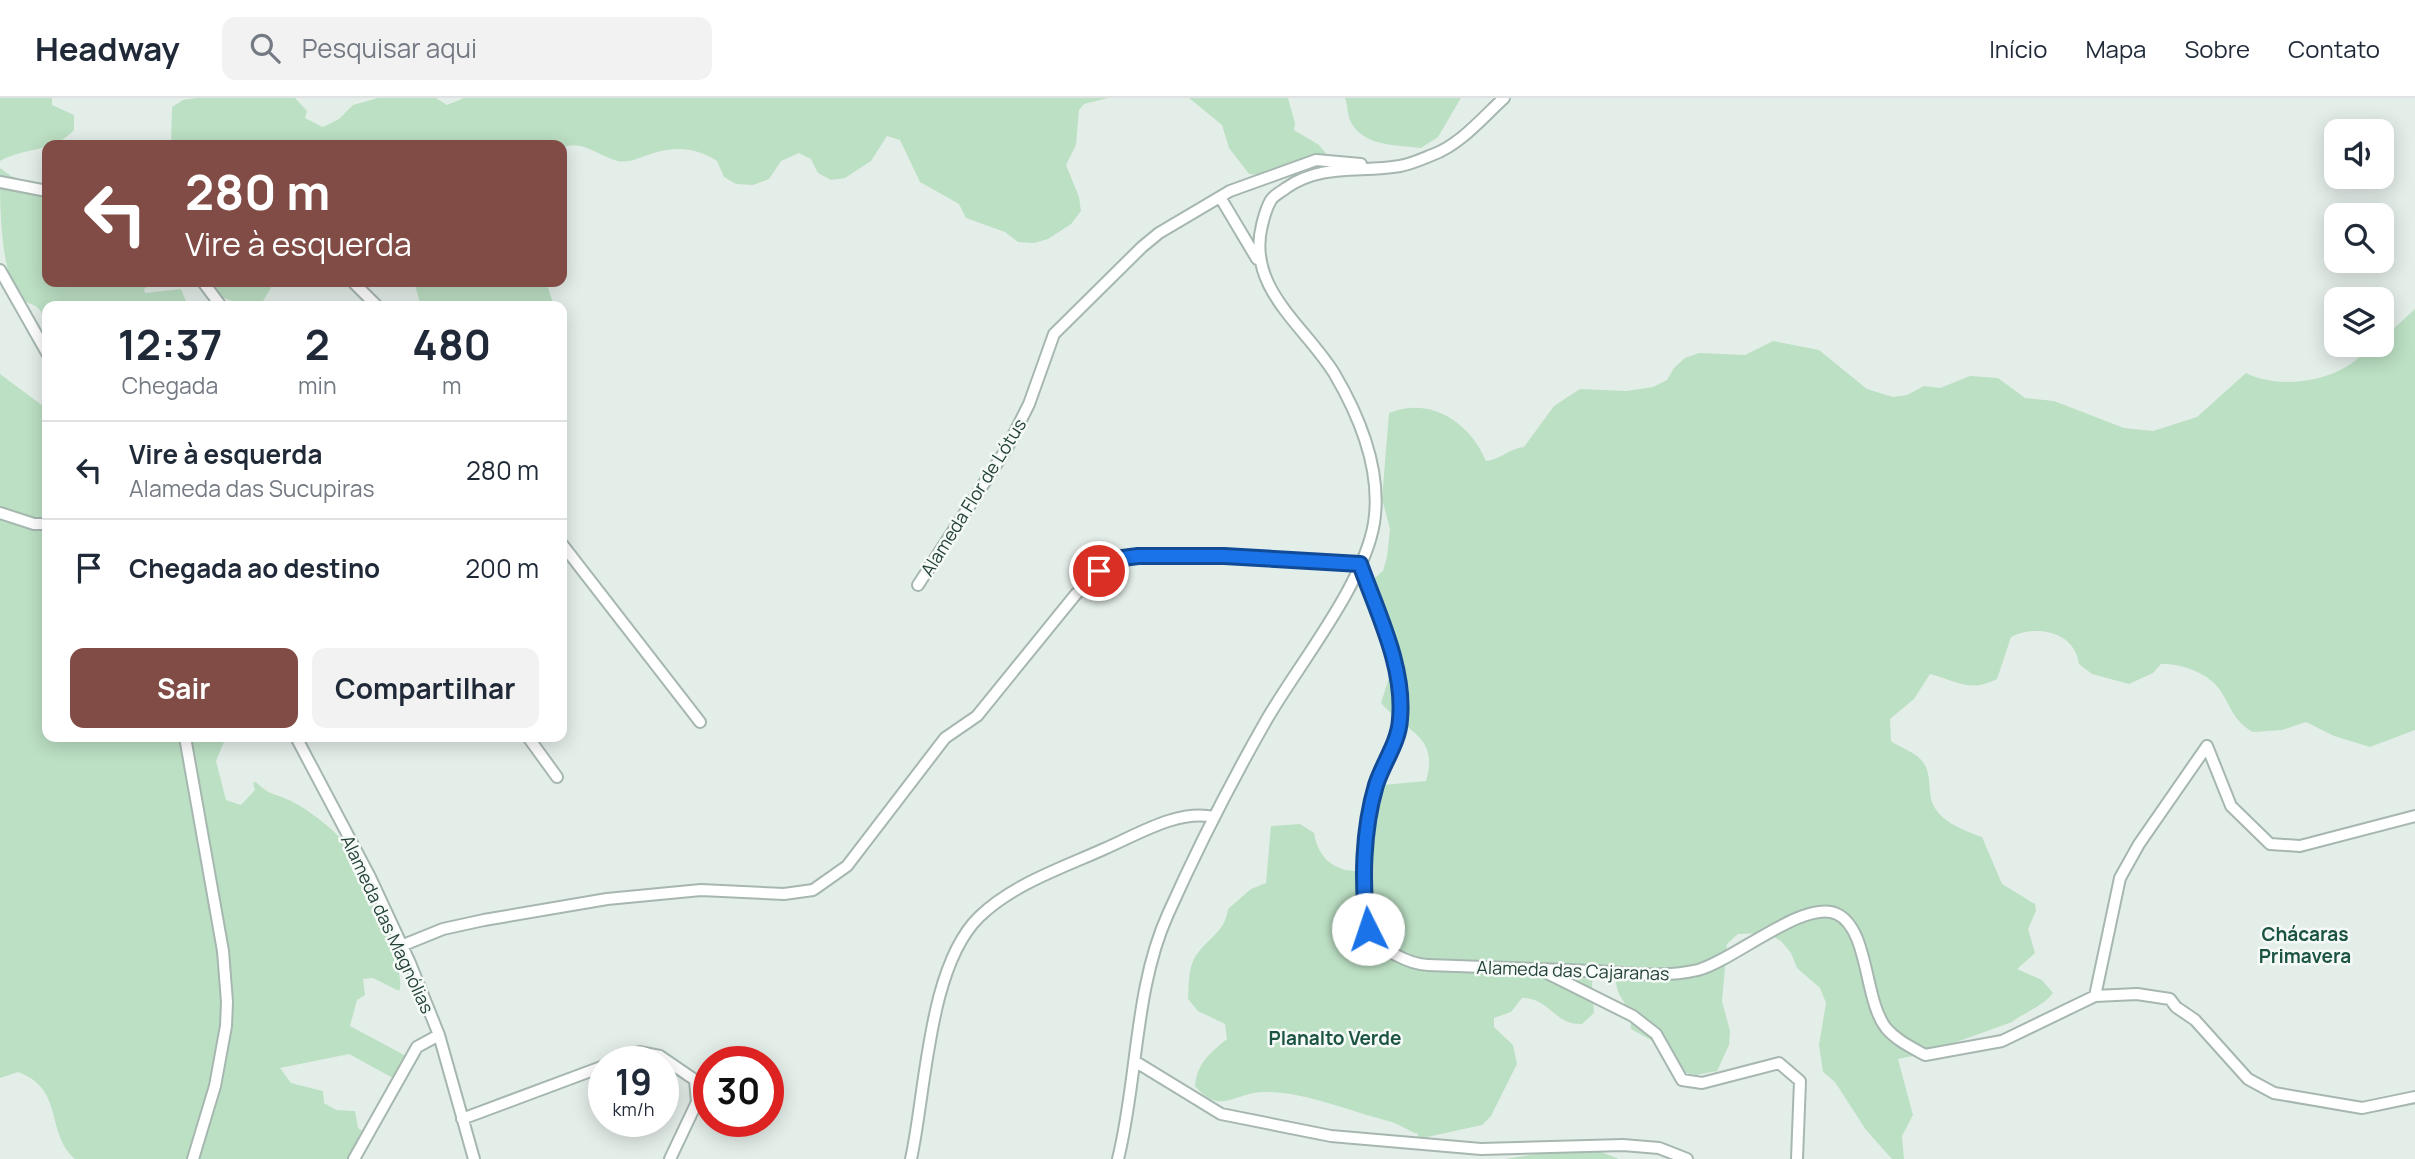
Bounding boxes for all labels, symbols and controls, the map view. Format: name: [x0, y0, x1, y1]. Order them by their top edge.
search box: [222, 17, 712, 80]
text: Headway: [35, 26, 180, 71]
icon: search: [246, 29, 284, 67]
text: Pesquisar aqui: [302, 30, 477, 66]
text: Início: [1989, 32, 2047, 65]
text: Mapa: [2085, 32, 2146, 65]
text: Sobre: [2184, 32, 2250, 65]
text: Contato: [2288, 32, 2380, 65]
map controls: [2324, 119, 2394, 357]
button: sound: [2324, 119, 2394, 189]
text: 280 m: [185, 158, 330, 225]
icon: left: [70, 168, 161, 259]
button: search: [2324, 203, 2394, 273]
text: Vire à esquerda: [185, 222, 412, 266]
button: layers: [2324, 287, 2394, 357]
text: 12:37: [118, 315, 222, 373]
text: 2: [305, 315, 330, 373]
text: 480: [412, 315, 491, 373]
text: Chegada: [122, 369, 218, 401]
text: min: [298, 369, 337, 401]
text: m: [442, 369, 462, 401]
street label: Alameda Flor de Lótus: [915, 414, 1031, 580]
text: Vire à esquerda: [129, 436, 322, 472]
icon: left: [70, 451, 108, 489]
text: 280 m: [466, 452, 539, 488]
text: Alameda das Sucupiras: [129, 472, 375, 504]
pin: [1069, 541, 1129, 601]
icon: arrive: [70, 549, 108, 587]
text: Chegada ao destino: [129, 550, 380, 586]
text: 200 m: [465, 550, 539, 586]
icon: arrive: [1080, 552, 1118, 590]
button: Sair: [70, 648, 298, 728]
button: Compartilhar: [312, 648, 539, 728]
street label: Alameda das Magnólias: [336, 831, 440, 1017]
position arrow: [1331, 892, 1405, 966]
district label: Chácaras Primavera: [2259, 921, 2351, 969]
street label: Alameda das Cajaranas: [1476, 955, 1670, 985]
district label: Planalto Verde: [1269, 1025, 1401, 1051]
speed limit sign: 30: [693, 1046, 784, 1137]
text: 19: [615, 1058, 652, 1106]
text: km/h: [613, 1097, 654, 1121]

